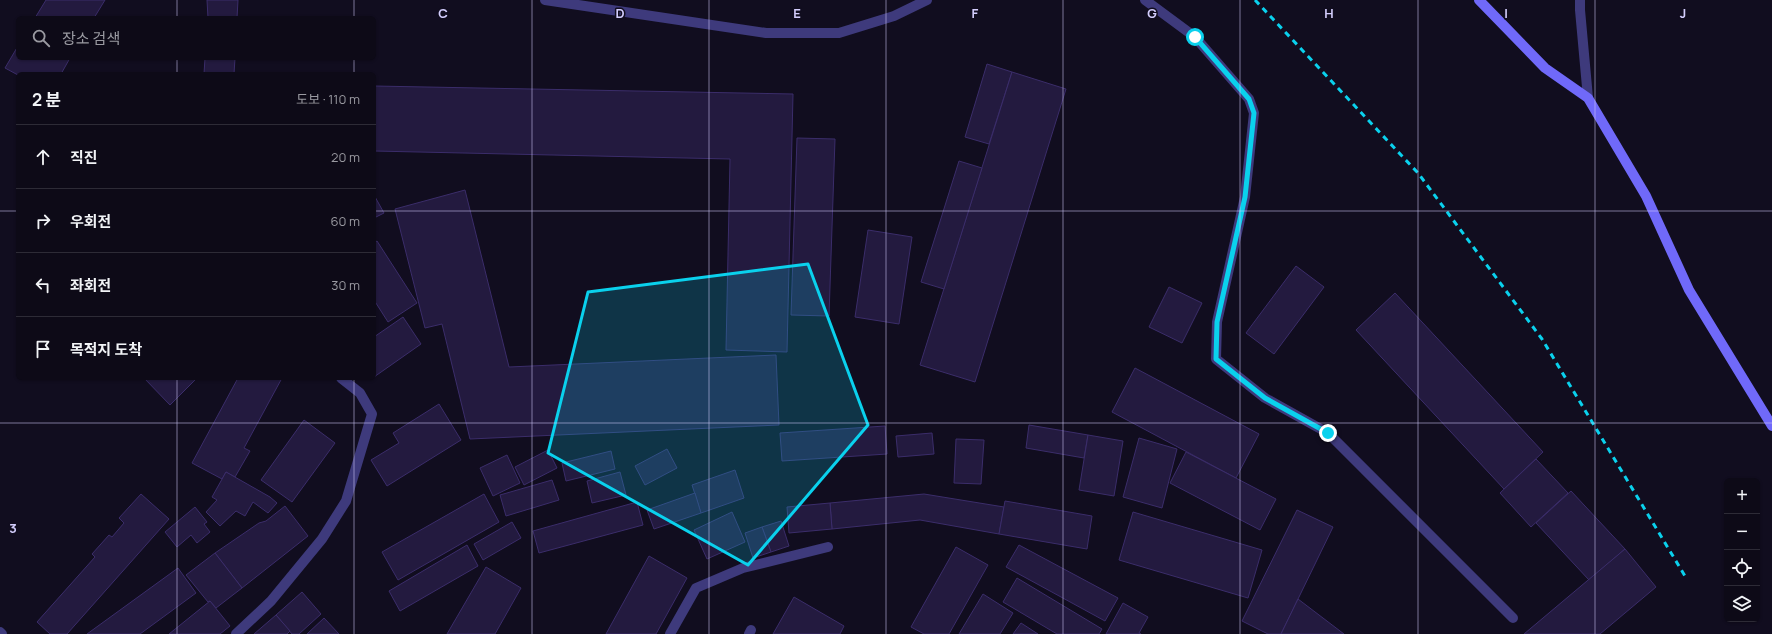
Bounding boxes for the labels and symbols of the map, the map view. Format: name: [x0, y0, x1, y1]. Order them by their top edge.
text: C: [438, 4, 448, 22]
text: D: [615, 4, 625, 22]
text: E: [793, 4, 801, 22]
text: F: [972, 4, 979, 22]
text: G: [1147, 4, 1157, 22]
text: H: [1324, 4, 1334, 22]
text: I: [1504, 4, 1508, 22]
text: J: [1680, 4, 1686, 22]
route start: [1186, 28, 1204, 46]
route end: [1319, 424, 1337, 442]
text: 3: [9, 519, 17, 537]

